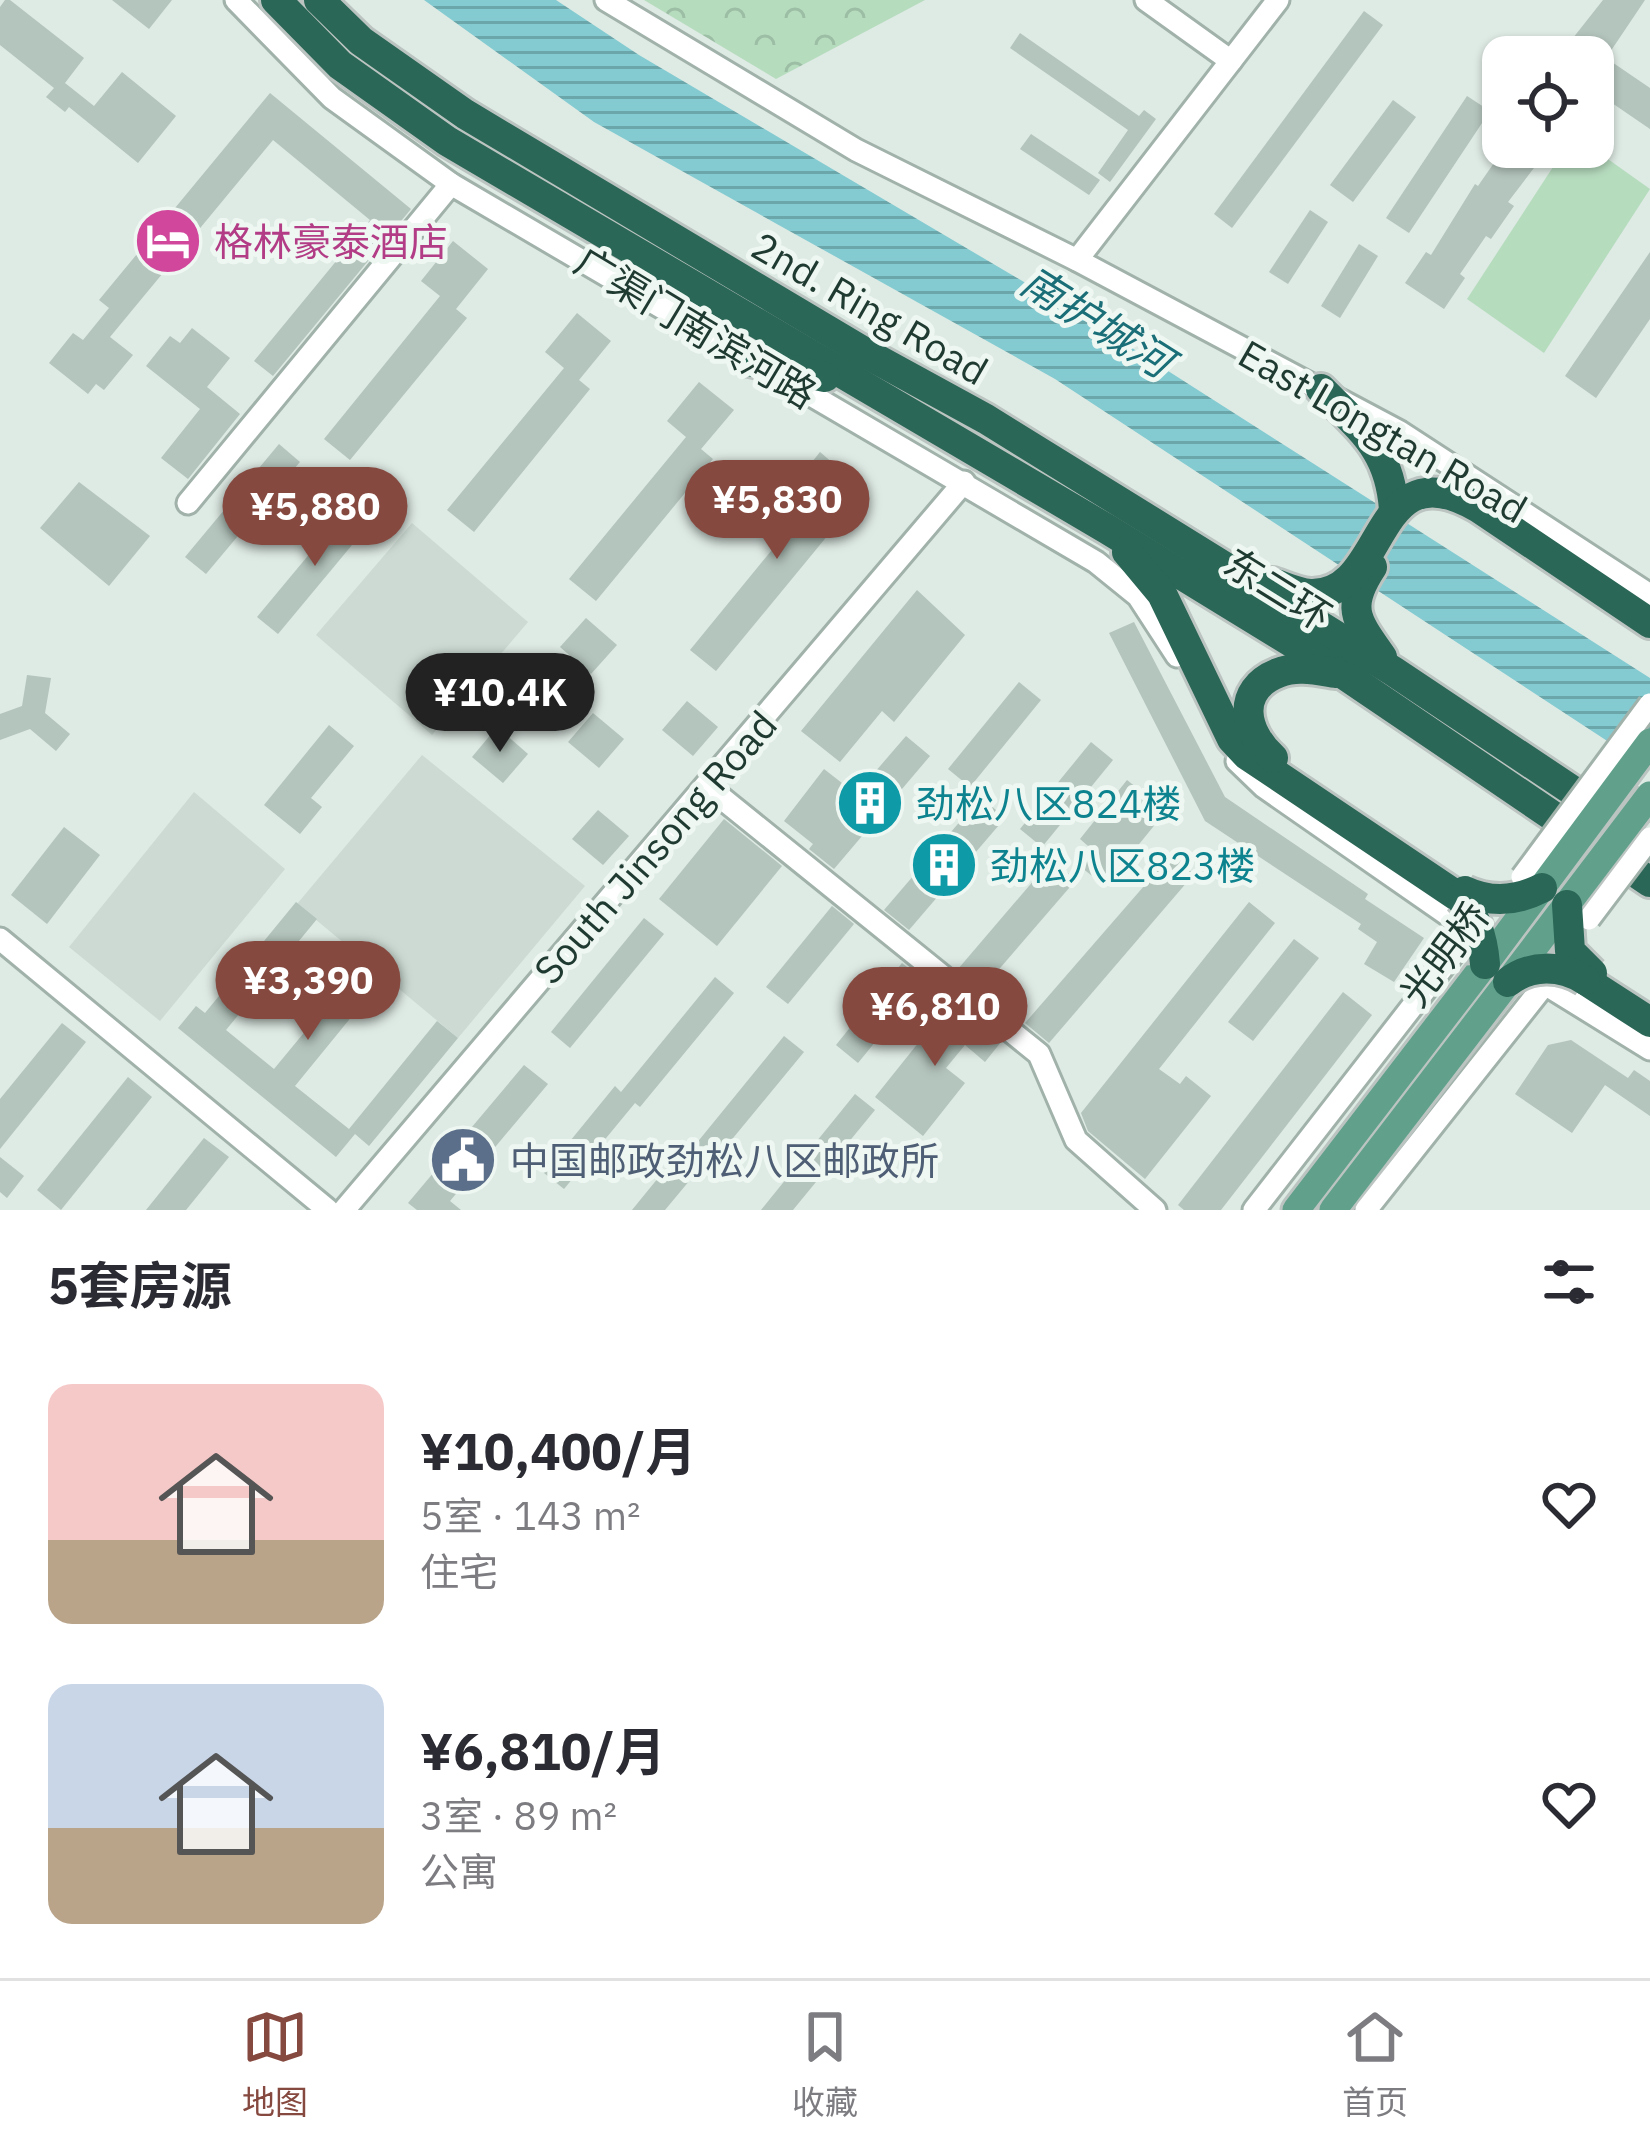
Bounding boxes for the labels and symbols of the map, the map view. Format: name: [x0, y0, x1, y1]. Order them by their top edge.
hotel icon: 格林豪泰酒店: [133, 206, 203, 276]
place label: 格林豪泰酒店: [214, 216, 448, 267]
street label: 2nd. Ring Road: [743, 220, 997, 396]
street label: 广渠门南滨河路: [566, 235, 826, 419]
water label: 南护城河: [1011, 253, 1189, 393]
street label: East Longtan Road: [1230, 328, 1536, 534]
pin: ¥5,830: [679, 460, 875, 562]
pin: ¥5,880: [217, 467, 413, 569]
street label: 东二环: [1215, 536, 1341, 642]
pin: ¥10.4K: [402, 653, 598, 755]
street label: South Jinsong Road: [522, 700, 788, 994]
building icon: 劲松八区824楼: [835, 768, 905, 838]
place label: 劲松八区824楼: [916, 778, 1181, 829]
building icon: 劲松八区823楼: [909, 830, 979, 900]
place label: 劲松八区823楼: [990, 840, 1255, 891]
street label: 光明桥: [1388, 892, 1500, 1016]
pin: ¥3,390: [210, 941, 406, 1043]
pin: ¥6,810: [837, 967, 1033, 1069]
public building icon: 中国邮政劲松八区邮政所: [428, 1125, 498, 1195]
place label: 中国邮政劲松八区邮政所: [510, 1135, 939, 1186]

